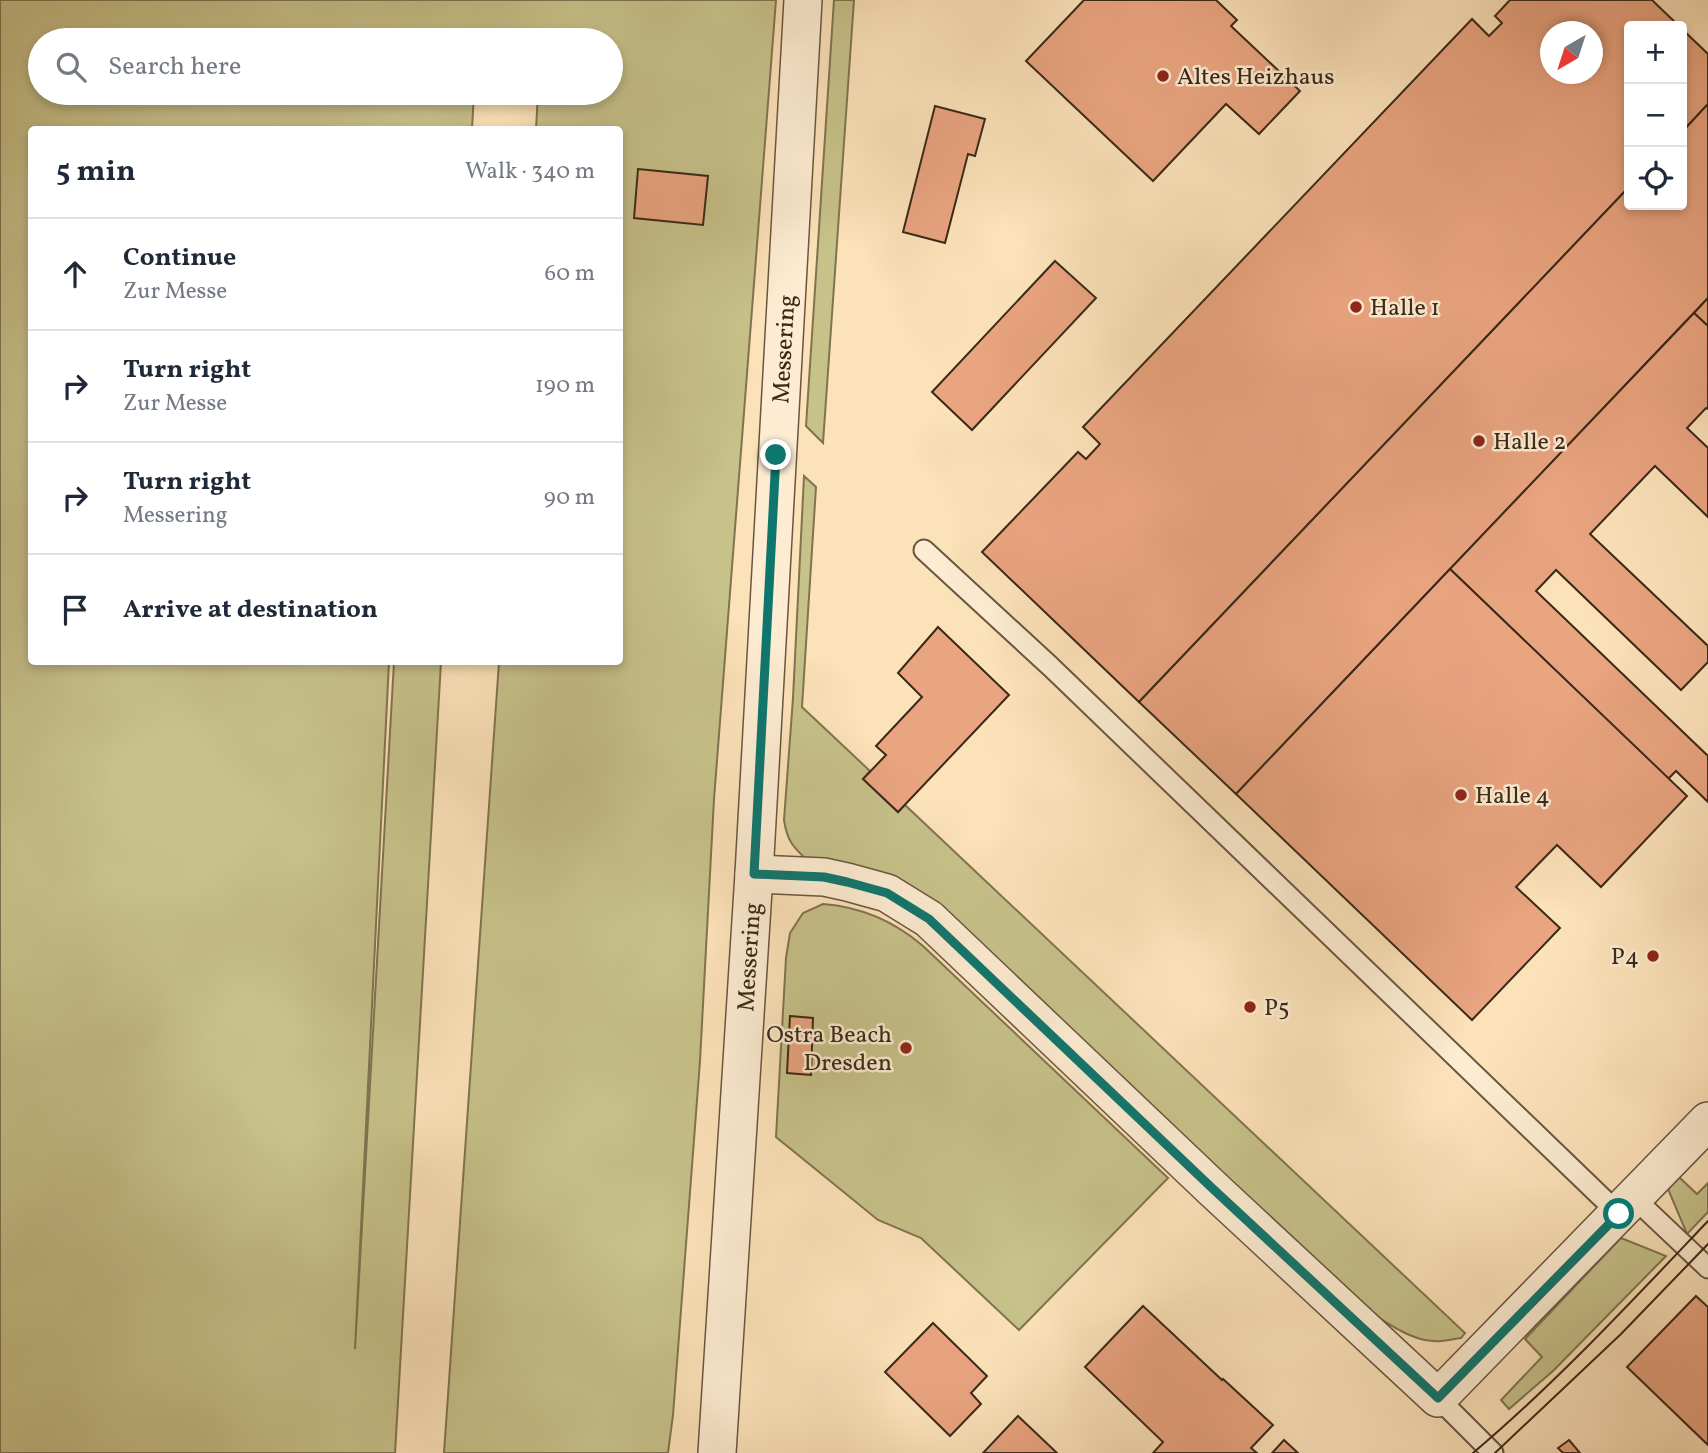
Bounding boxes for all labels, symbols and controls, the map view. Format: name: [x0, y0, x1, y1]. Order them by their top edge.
north arrow: [1540, 21, 1603, 84]
map controls: [1624, 21, 1687, 210]
button: +: [1624, 21, 1687, 84]
search box: [28, 28, 623, 105]
icon: search: [52, 48, 90, 86]
text: Search here: [108, 49, 241, 85]
place label: Altes Heizhaus: [1177, 61, 1334, 95]
marker: Altes Heizhaus: [1155, 68, 1171, 84]
button: −: [1624, 84, 1687, 147]
button: locate: [1624, 147, 1687, 210]
text: 5 min: [56, 151, 136, 193]
text: Walk · 340 m: [465, 156, 595, 188]
text: Continue: [123, 240, 236, 276]
icon: ahead: [56, 255, 94, 293]
text: 60 m: [545, 258, 595, 290]
text: Zur Messe: [123, 276, 227, 308]
place label: Halle 1: [1370, 292, 1440, 326]
street label: Messering: [765, 294, 805, 405]
marker: Halle 1: [1348, 299, 1364, 315]
text: Turn right: [123, 352, 251, 388]
icon: right: [56, 367, 94, 405]
text: 190 m: [535, 370, 595, 402]
text: Zur Messe: [123, 388, 227, 420]
place label: Halle 2: [1493, 426, 1566, 460]
marker: Halle 2: [1471, 433, 1487, 449]
route end: [760, 439, 791, 470]
text: Turn right: [123, 464, 251, 500]
icon: right: [56, 479, 94, 517]
text: 90 m: [544, 482, 595, 514]
text: Messering: [123, 500, 228, 532]
icon: arrive: [56, 591, 94, 629]
text: Arrive at destination: [123, 592, 378, 628]
place label: Halle 4: [1475, 780, 1550, 814]
marker: Halle 4: [1453, 787, 1469, 803]
street label: Messering: [730, 902, 771, 1013]
place label: P4: [1611, 941, 1639, 975]
marker: P4: [1645, 948, 1661, 964]
place label: P5: [1264, 992, 1290, 1026]
marker: P5: [1242, 999, 1258, 1015]
place label: Ostra Beach Dresden: [766, 1019, 892, 1081]
marker: Ostra Beach Dresden: [898, 1040, 914, 1056]
route start: [1603, 1198, 1634, 1229]

